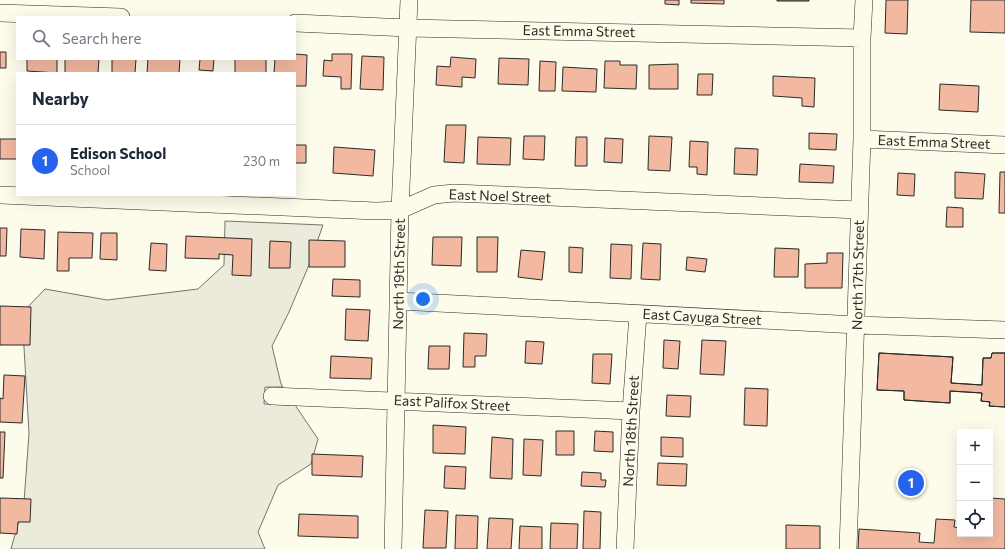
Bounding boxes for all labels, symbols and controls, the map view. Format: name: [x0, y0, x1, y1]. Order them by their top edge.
search box: [16, 16, 296, 60]
street label: East Emma Street: [523, 21, 636, 40]
icon: search: [30, 27, 52, 49]
text: Search here: [62, 29, 141, 47]
text: Nearby: [32, 88, 89, 109]
street label: East Emma Street: [877, 131, 991, 152]
text: Edison School: [70, 144, 166, 162]
text: 1: [42, 153, 48, 169]
text: 230 m: [243, 153, 280, 169]
text: School: [70, 162, 110, 178]
street label: East Noel Street: [449, 185, 552, 206]
street label: North 19th Street: [389, 218, 408, 330]
street label: North 17th Street: [848, 219, 867, 330]
your location: [413, 289, 433, 309]
street label: East Cayuga Street: [642, 305, 762, 328]
street label: North 18th Street: [619, 375, 642, 487]
street label: East Palifox Street: [393, 391, 511, 414]
map controls: [957, 429, 993, 537]
button: +: [957, 429, 993, 465]
button: −: [957, 465, 993, 501]
pin: 1: [898, 468, 924, 498]
button: locate: [957, 501, 993, 537]

